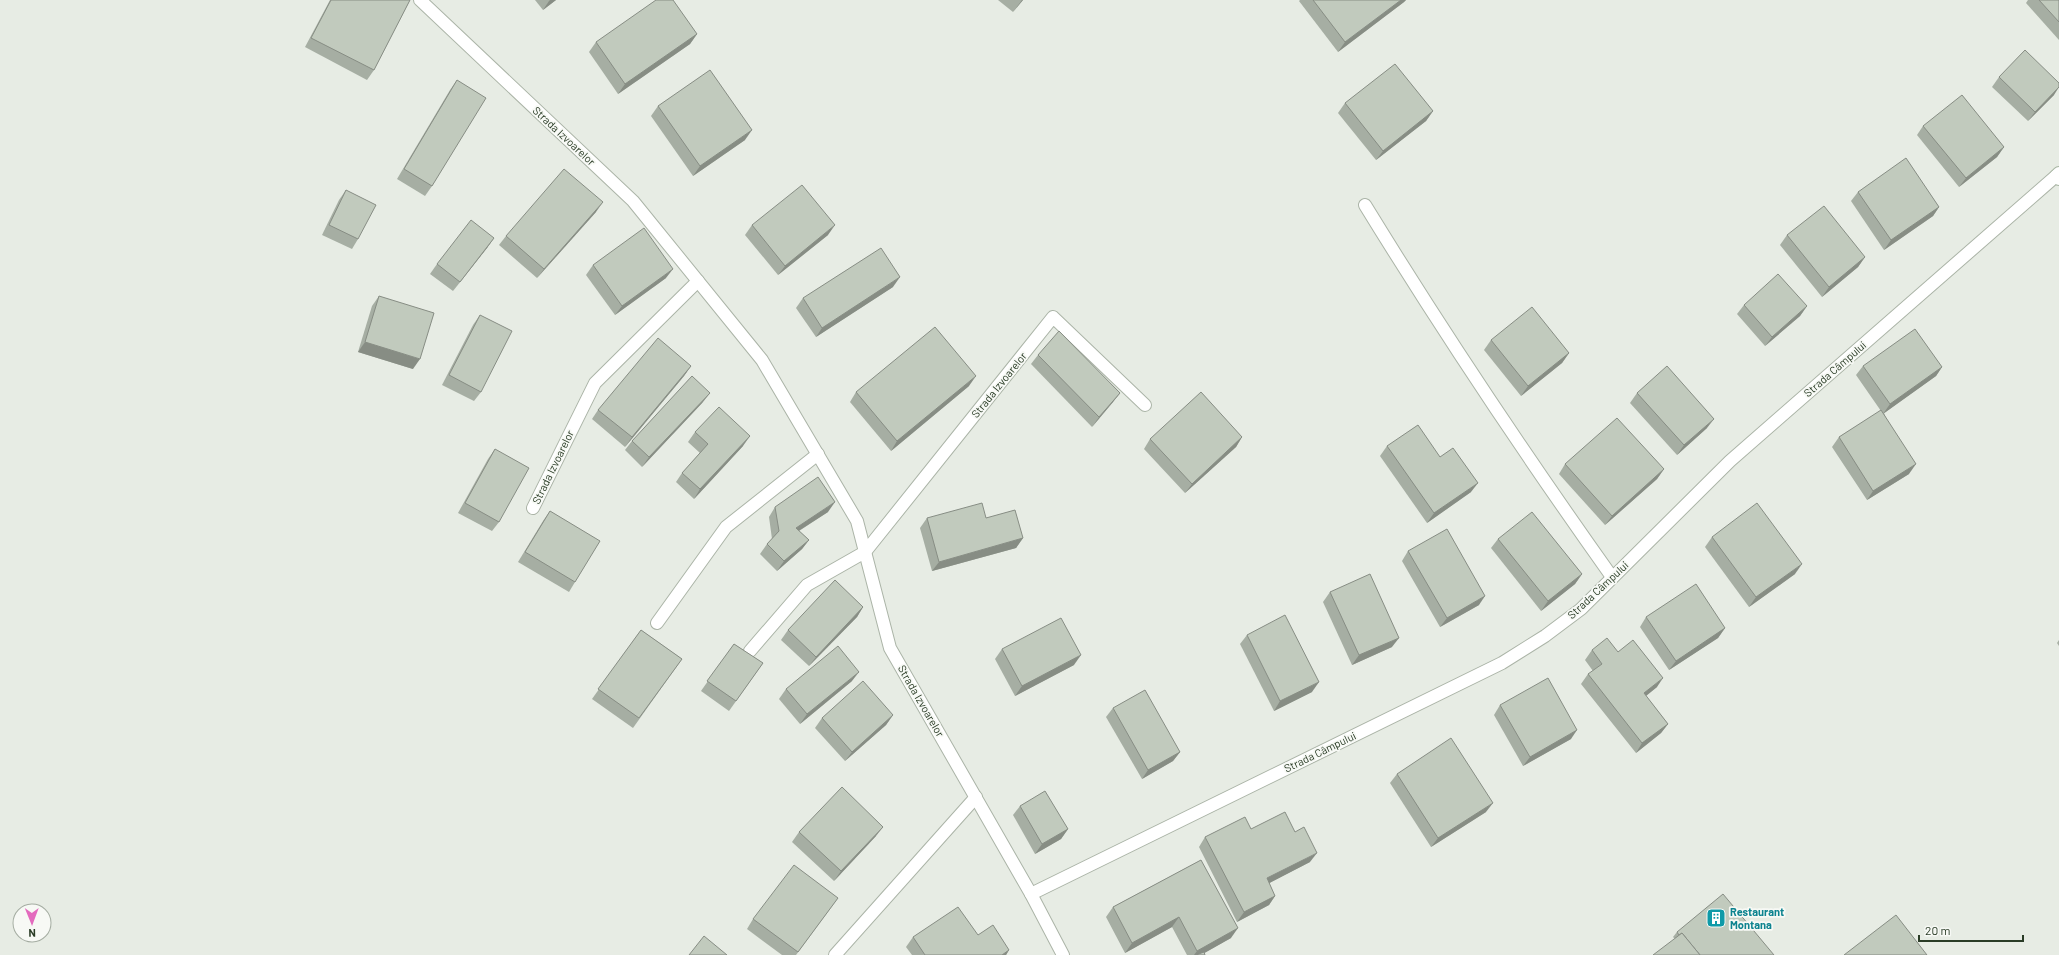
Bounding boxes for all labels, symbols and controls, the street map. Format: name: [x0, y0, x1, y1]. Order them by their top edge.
street label: Strada Izvoarelor: [530, 103, 598, 168]
street label: Strada Câmpului: [1801, 338, 1869, 399]
street label: Strada Izvoarelor: [968, 349, 1029, 420]
street label: Strada Izvoarelor: [529, 428, 576, 506]
street label: Strada Câmpului: [1565, 558, 1631, 621]
street label: Strada Izvoarelor: [896, 663, 947, 739]
street label: Strada Câmpului: [1282, 728, 1358, 775]
north arrow: [12, 903, 52, 943]
place label: Restaurant Montana: [1730, 905, 1784, 931]
building icon: Restaurant Montana: [1705, 907, 1727, 929]
scale bar: [1919, 917, 2023, 943]
text: 20 m: [1925, 923, 1951, 937]
text: N: [28, 927, 36, 940]

